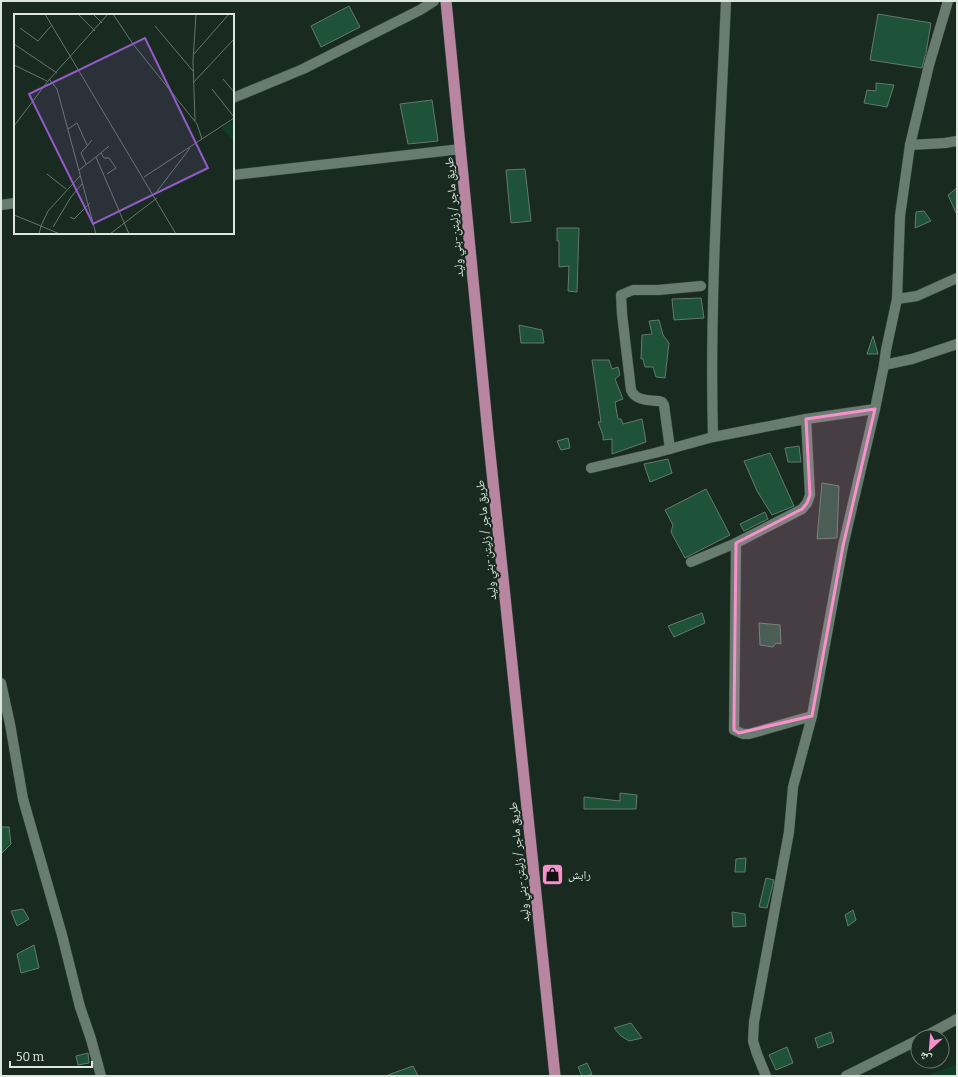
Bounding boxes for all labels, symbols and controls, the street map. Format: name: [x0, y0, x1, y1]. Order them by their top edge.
inset map: [14, 14, 234, 234]
street label: طريق ماجر / زليتن-بني وليد: [442, 156, 469, 278]
street label: طريق ماجر / زليتن-بني وليد: [473, 479, 502, 601]
street label: طريق ماجر / زليتن-بني وليد: [506, 801, 535, 923]
shop icon: رابش: [539, 862, 565, 888]
place label: رابش: [568, 868, 591, 882]
north arrow: [910, 1029, 950, 1069]
scale bar: [10, 1043, 92, 1069]
text: ش: [917, 1048, 934, 1066]
text: 50 m: [16, 1050, 45, 1064]

